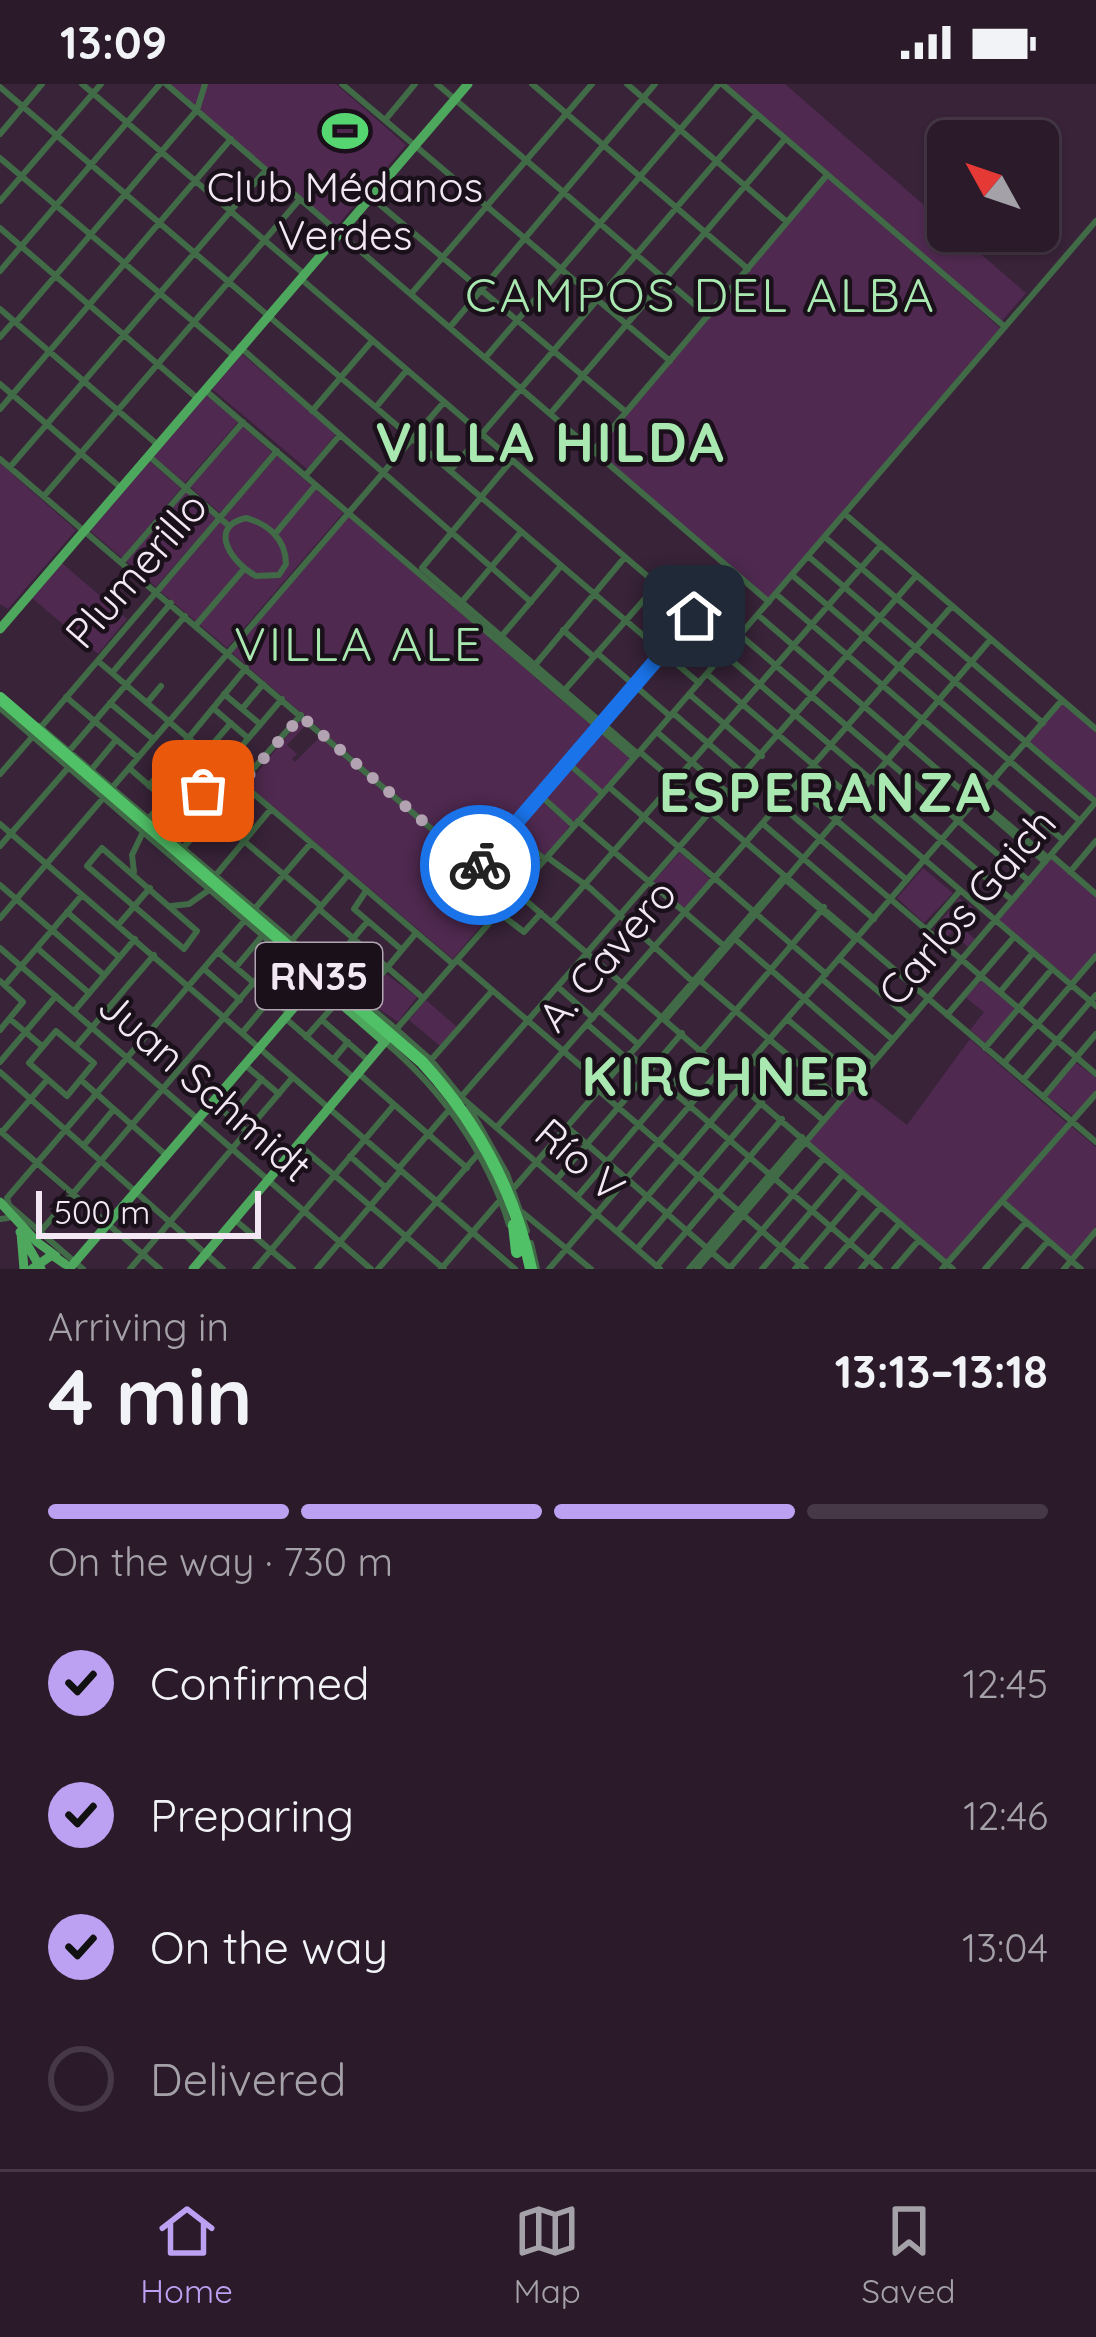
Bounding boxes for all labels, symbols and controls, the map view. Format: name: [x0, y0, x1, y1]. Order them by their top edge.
text: 13:09: [60, 14, 167, 70]
sports icon: Club Médanos Verdes: [320, 106, 370, 156]
north arrow: [927, 120, 1059, 252]
map controls: [927, 120, 1059, 252]
place label: Club Médanos Verdes: [207, 160, 483, 261]
district label: CAMPOS DEL ALBA: [465, 264, 937, 324]
district label: VILLA HILDA: [375, 408, 727, 476]
street label: Plumerillo: [53, 481, 218, 659]
pin: [643, 565, 745, 667]
icon: home: [661, 583, 727, 649]
district label: VILLA ALE: [234, 613, 484, 673]
pin: [152, 740, 254, 842]
icon: bag: [170, 758, 236, 824]
district label: ESPERANZA: [659, 758, 993, 826]
street label: Carlos Gaich: [866, 797, 1067, 1016]
courier: [420, 805, 540, 925]
icon: bike: [447, 832, 513, 898]
street label: A. Cavero: [526, 867, 687, 1042]
road number: RN35: [256, 943, 382, 1009]
street label: Juan Schmidt: [88, 979, 323, 1193]
district label: KIRCHNER: [581, 1042, 873, 1110]
street label: Río V: [524, 1106, 636, 1213]
scale bar: [36, 1185, 261, 1238]
text: 500 m: [54, 1191, 150, 1232]
text: Arriving in: [48, 1302, 229, 1351]
text: 13:13–13:18: [835, 1343, 1048, 1399]
text: 4 min: [48, 1347, 253, 1445]
text: On the way · 730 m: [48, 1537, 393, 1586]
icon: check: [48, 1650, 114, 1716]
text: Confirmed: [150, 1655, 369, 1711]
text: 12:45: [963, 1659, 1048, 1708]
icon: check: [48, 1782, 114, 1848]
text: Preparing: [150, 1787, 354, 1843]
text: 12:46: [963, 1791, 1048, 1840]
icon: check: [48, 1914, 114, 1980]
text: On the way: [150, 1919, 388, 1975]
text: 13:04: [962, 1923, 1048, 1972]
text: Delivered: [150, 2051, 346, 2107]
tab: Home: [140, 2198, 233, 2311]
tab: Map: [514, 2198, 581, 2311]
tab: Saved: [862, 2198, 956, 2311]

